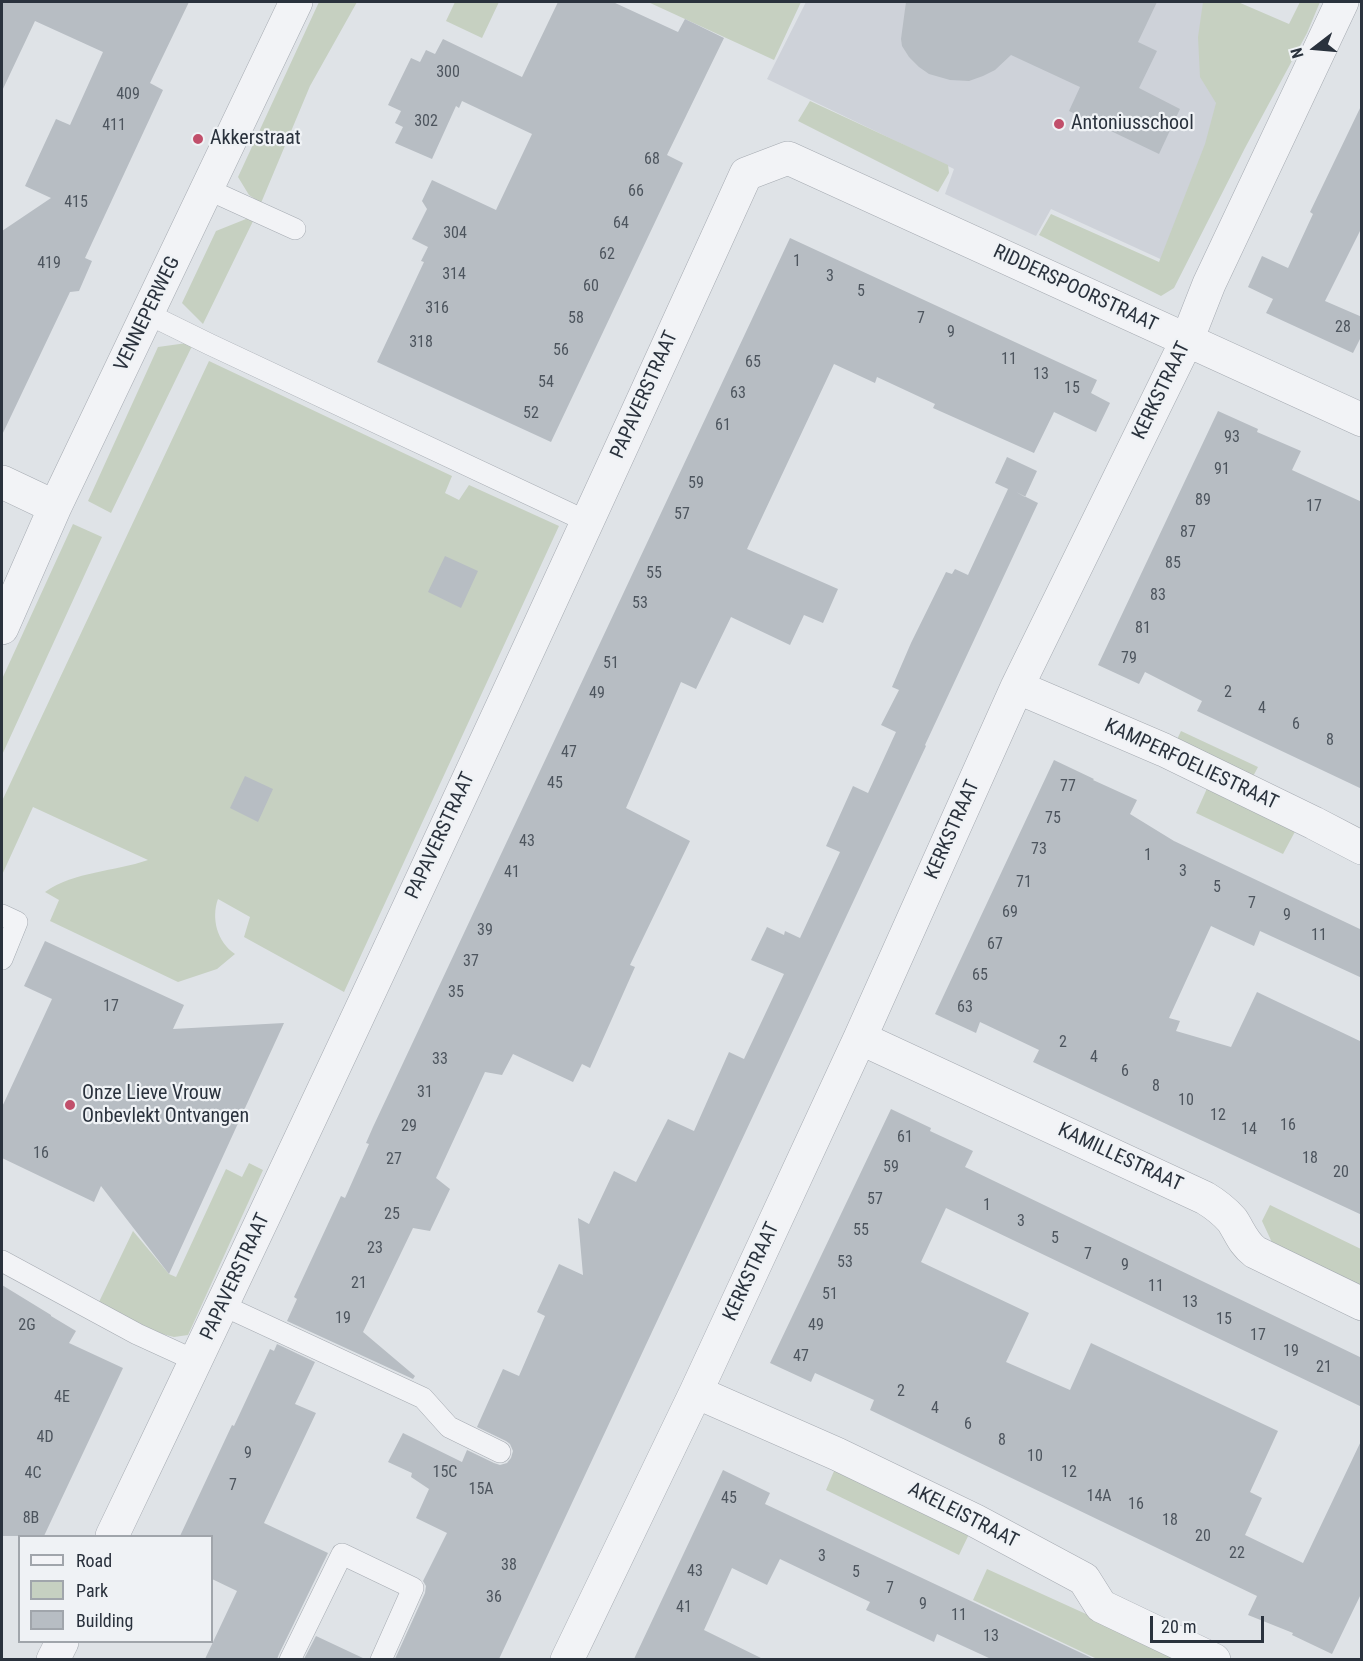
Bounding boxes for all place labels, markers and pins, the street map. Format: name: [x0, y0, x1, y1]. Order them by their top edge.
place label: Antoniusschool: [1071, 112, 1194, 136]
marker: Antoniusschool: [1052, 117, 1066, 131]
place label: Akkerstraat: [210, 127, 301, 151]
marker: Akkerstraat: [191, 132, 205, 146]
place label: Onze Lieve Vrouw Onbevlekt Ontvangen: [82, 1082, 249, 1129]
marker: Onze Lieve Vrouw Onbevlekt Ontvangen: [63, 1098, 77, 1112]

